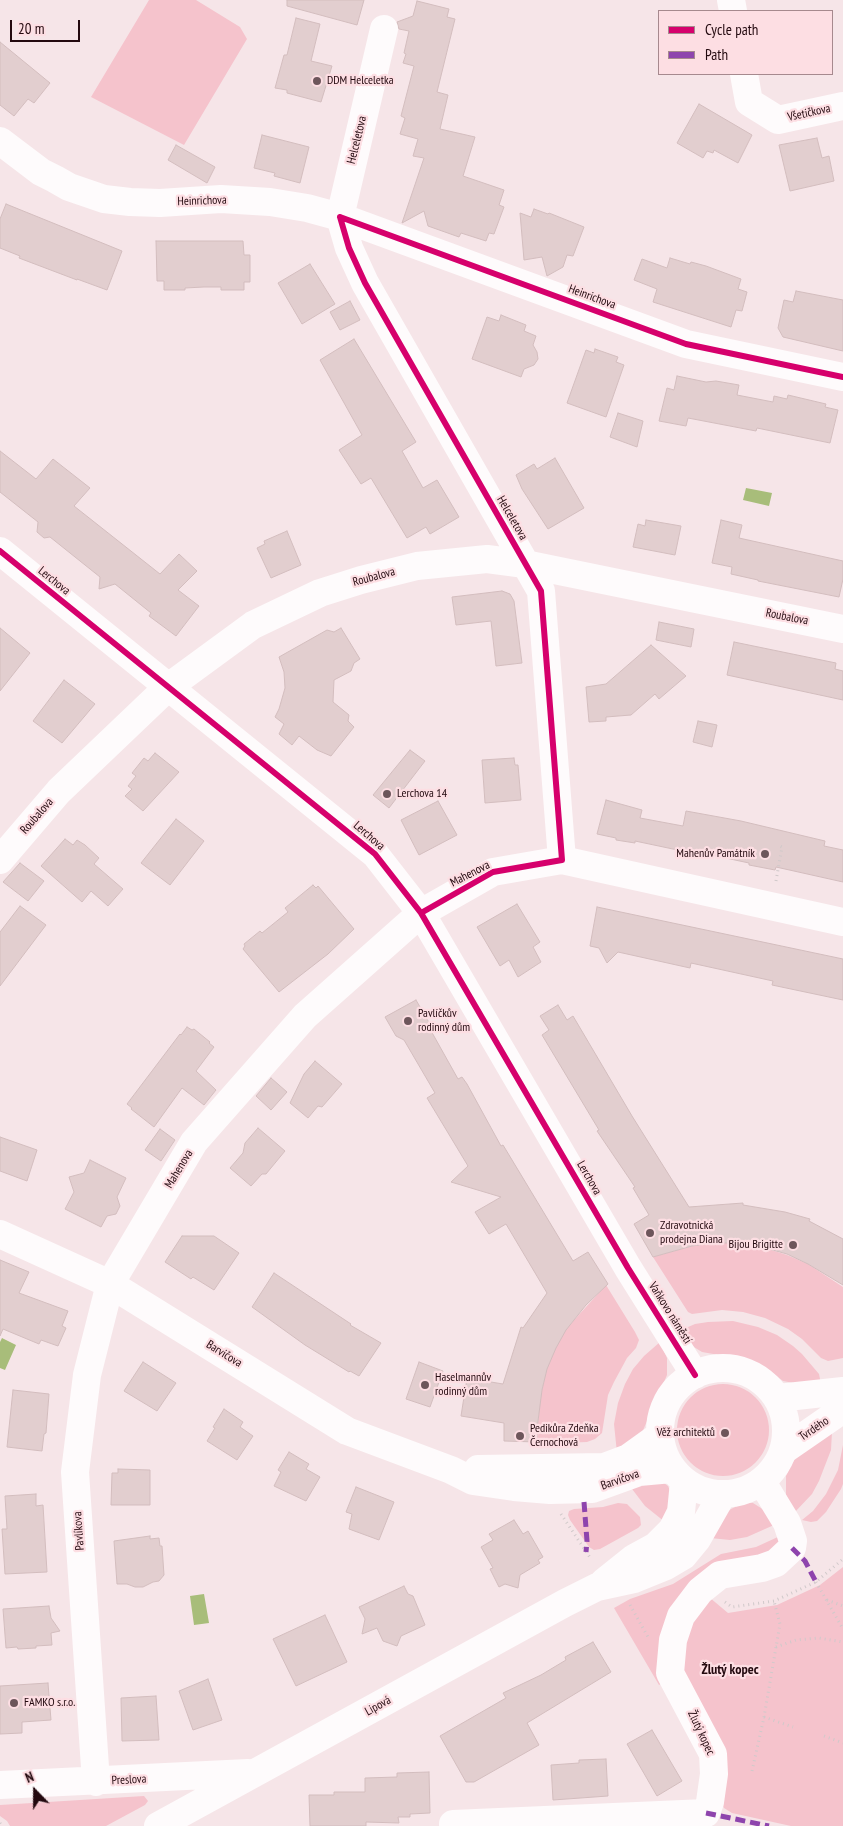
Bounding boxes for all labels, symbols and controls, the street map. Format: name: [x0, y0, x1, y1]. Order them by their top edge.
scale bar: [12, 10, 82, 42]
legend: [658, 10, 833, 75]
text: 20 m: [18, 19, 44, 38]
text: Cycle path: [705, 20, 758, 39]
text: Path: [705, 45, 728, 64]
place label: DDM Helceletka: [327, 74, 394, 88]
marker: DDM Helceletka: [311, 75, 323, 87]
street label: Všetičkova: [786, 101, 832, 125]
street label: Helceletova: [344, 115, 370, 165]
street label: Heinrichova: [177, 193, 227, 209]
street label: Heinrichova: [566, 282, 618, 312]
street label: Helceletova: [494, 493, 530, 543]
street label: Lerchova: [35, 564, 73, 598]
street label: Roubalova: [351, 564, 397, 590]
street label: Roubalova: [765, 606, 809, 628]
place label: Lerchova 14: [397, 787, 447, 801]
marker: Lerchova 14: [381, 788, 393, 800]
street label: Roubalova: [17, 795, 57, 837]
street label: Lerchova: [350, 819, 388, 853]
place label: Mahenův Památník: [676, 847, 755, 861]
marker: Mahenův Památník: [759, 848, 771, 860]
street label: Mahenova: [448, 858, 492, 890]
place label: Pavlíčkův rodinný dům: [418, 1007, 470, 1035]
marker: Pavlíčkův rodinný dům: [402, 1015, 414, 1027]
street label: Mahenova: [162, 1147, 196, 1191]
street label: Lerchova: [574, 1158, 604, 1198]
place label: Zdravotnická prodejna Diana: [660, 1219, 723, 1247]
marker: Zdravotnická prodejna Diana: [644, 1227, 656, 1239]
place label: Bijou Brigitte: [728, 1238, 783, 1252]
marker: Bijou Brigitte: [787, 1239, 799, 1251]
street label: Vaňkovo náměstí: [645, 1280, 695, 1346]
street label: Barvičova: [203, 1337, 245, 1371]
place label: Haselmannův rodinný dům: [435, 1371, 491, 1399]
marker: Haselmannův rodinný dům: [419, 1379, 431, 1391]
street label: Tvrdého: [796, 1414, 832, 1444]
place label: Pedikůra Zdeňka Černochová: [530, 1422, 598, 1450]
place label: Věž architektů: [657, 1426, 715, 1440]
marker: Věž architektů: [719, 1427, 731, 1439]
marker: Pedikůra Zdeňka Černochová: [514, 1430, 526, 1442]
street label: Barvičova: [599, 1467, 641, 1493]
street label: Pavlíkova: [70, 1511, 88, 1551]
district label: Žlutý kopec: [701, 1662, 759, 1678]
street label: Lipová: [363, 1693, 393, 1719]
place label: FAMKO s.r.o.: [24, 1696, 75, 1710]
marker: FAMKO s.r.o.: [8, 1697, 20, 1709]
street label: Žlutý kopec: [684, 1708, 718, 1758]
north arrow: [10, 1766, 60, 1816]
text: N: [23, 1767, 36, 1787]
street label: Preslova: [111, 1772, 147, 1788]

